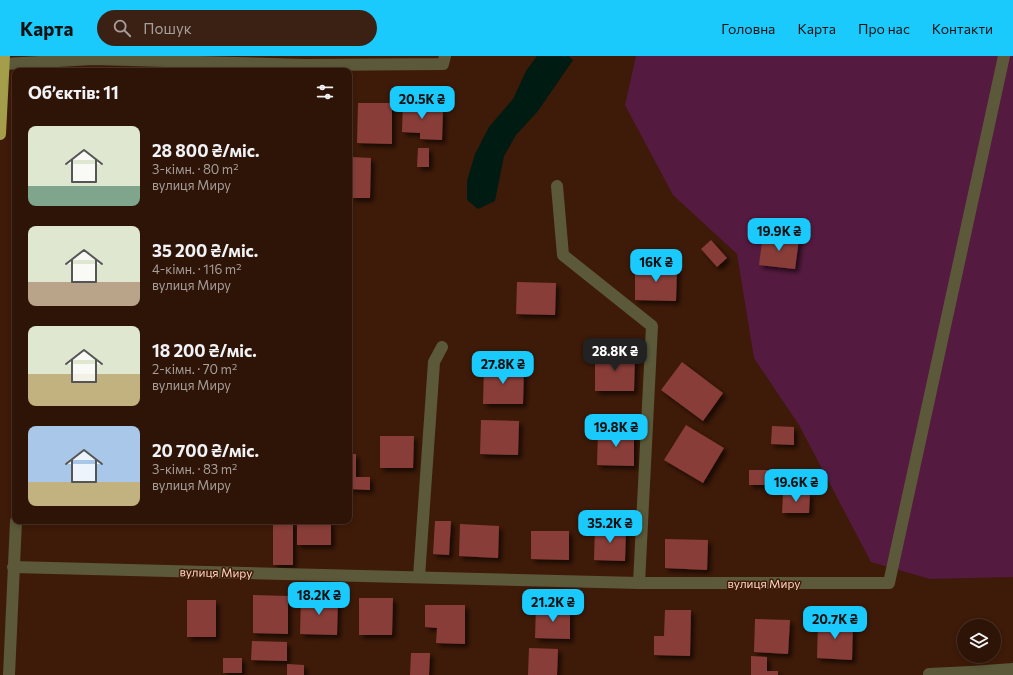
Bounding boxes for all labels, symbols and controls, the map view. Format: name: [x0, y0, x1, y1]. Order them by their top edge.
search box: [97, 10, 377, 46]
text: Карта: [20, 17, 73, 40]
icon: search: [111, 17, 133, 39]
text: Пошук: [143, 19, 192, 37]
text: Головна: [721, 20, 775, 37]
text: Карта: [797, 20, 836, 37]
text: Про нас: [858, 20, 910, 37]
text: Контакти: [932, 20, 993, 37]
icon: filters: [314, 81, 336, 103]
text: Об’єктів: 11: [28, 82, 119, 103]
pin: 20.5K ₴: [385, 86, 459, 120]
text: 20.5K ₴: [399, 91, 445, 107]
text: 28 800 ₴/міс.: [152, 140, 260, 161]
icon: home: [60, 142, 108, 190]
text: 3-кімн. · 80 m²: [152, 161, 238, 177]
text: вулиця Миру: [152, 177, 231, 193]
pin: 19.9K ₴: [742, 218, 816, 252]
text: 19.9K ₴: [757, 223, 801, 239]
text: 35 200 ₴/міс.: [152, 240, 258, 261]
icon: home: [60, 242, 108, 290]
pin: 16K ₴: [628, 249, 684, 283]
text: 16K ₴: [639, 254, 673, 270]
text: 4-кімн. · 116 m²: [152, 261, 241, 277]
text: вулиця Миру: [152, 277, 231, 293]
pin: 28.8K ₴: [578, 338, 652, 372]
text: 18 200 ₴/міс.: [152, 340, 257, 361]
icon: home: [60, 342, 108, 390]
text: 28.8K ₴: [592, 343, 638, 359]
pin: 27.8K ₴: [466, 351, 540, 385]
text: 27.8K ₴: [481, 356, 525, 372]
text: 2-кімн. · 70 m²: [152, 361, 237, 377]
text: вулиця Миру: [152, 377, 231, 393]
pin: 19.8K ₴: [579, 414, 653, 448]
text: 19.8K ₴: [594, 419, 638, 435]
text: 20 700 ₴/міс.: [152, 440, 259, 461]
icon: home: [60, 442, 108, 490]
text: 3-кімн. · 83 m²: [152, 461, 237, 477]
pin: 19.6K ₴: [759, 469, 833, 503]
text: 19.6K ₴: [774, 474, 818, 490]
text: вулиця Миру: [152, 477, 231, 493]
pin: 35.2K ₴: [573, 510, 647, 544]
text: 35.2K ₴: [587, 515, 633, 531]
street label: вулиця Миру: [179, 564, 253, 580]
street label: вулиця Миру: [728, 576, 800, 590]
pin: 18.2K ₴: [282, 582, 356, 616]
text: 18.2K ₴: [297, 587, 341, 603]
pin: 21.2K ₴: [516, 589, 590, 623]
text: 21.2K ₴: [531, 594, 575, 610]
pin: 20.7K ₴: [798, 606, 872, 640]
text: 20.7K ₴: [812, 611, 858, 627]
map controls: [957, 619, 1001, 663]
button: layers: [957, 619, 1001, 663]

